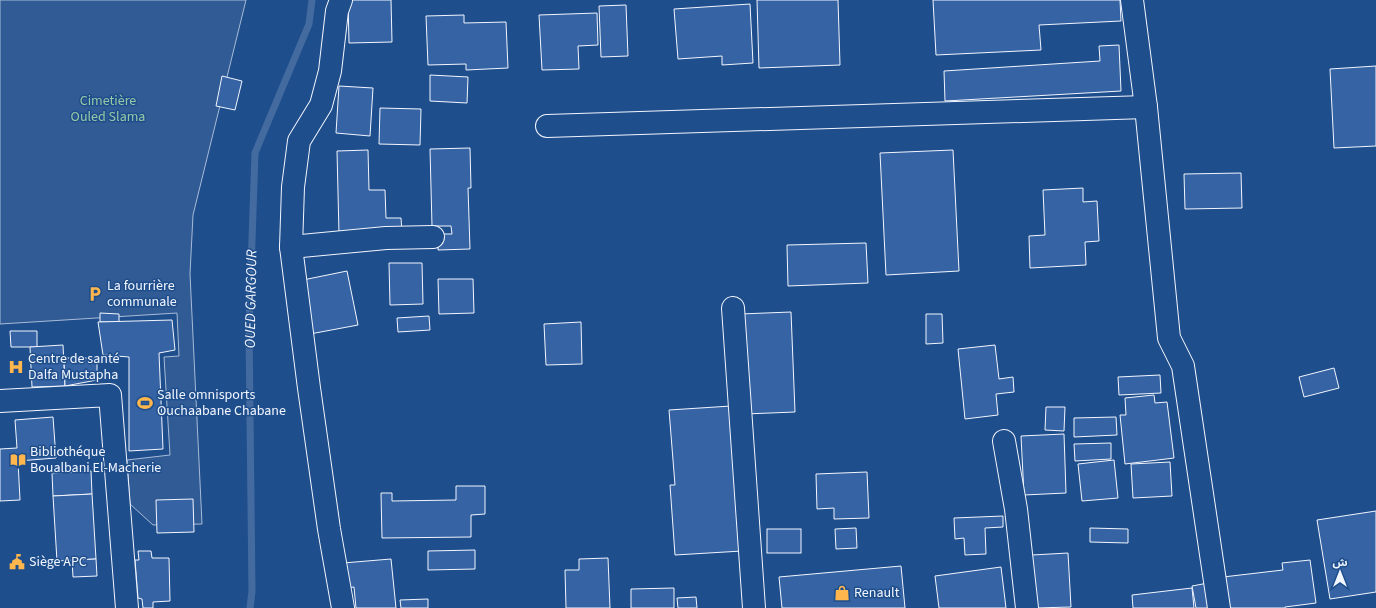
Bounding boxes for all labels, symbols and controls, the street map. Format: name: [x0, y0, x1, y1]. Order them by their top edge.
park label: Cimetière Ouled Slama: [71, 91, 145, 127]
water label: OUED GARGOUR: [240, 249, 262, 349]
place label: La fourrière communale: [107, 276, 177, 312]
parking icon: La fourrière communale: [86, 285, 104, 303]
place label: Centre de santé Dalfa Mustapha: [28, 349, 119, 385]
hospital icon: Centre de santé Dalfa Mustapha: [7, 358, 25, 376]
place label: Salle omnisports Ouchaabane Chabane: [157, 385, 286, 421]
sports icon: Salle omnisports Ouchaabane Chabane: [136, 394, 154, 412]
place label: Bibliothéque Boualbani El-Macherie: [30, 442, 161, 478]
library icon: Bibliothéque Boualbani El-Macherie: [9, 451, 27, 469]
place label: Siège APC: [29, 552, 87, 572]
north arrow: [1320, 552, 1360, 592]
public building icon: Siège APC: [8, 553, 26, 571]
text: ش: [1332, 555, 1348, 570]
place label: Renault: [854, 583, 900, 603]
shop icon: Renault: [833, 584, 851, 602]

